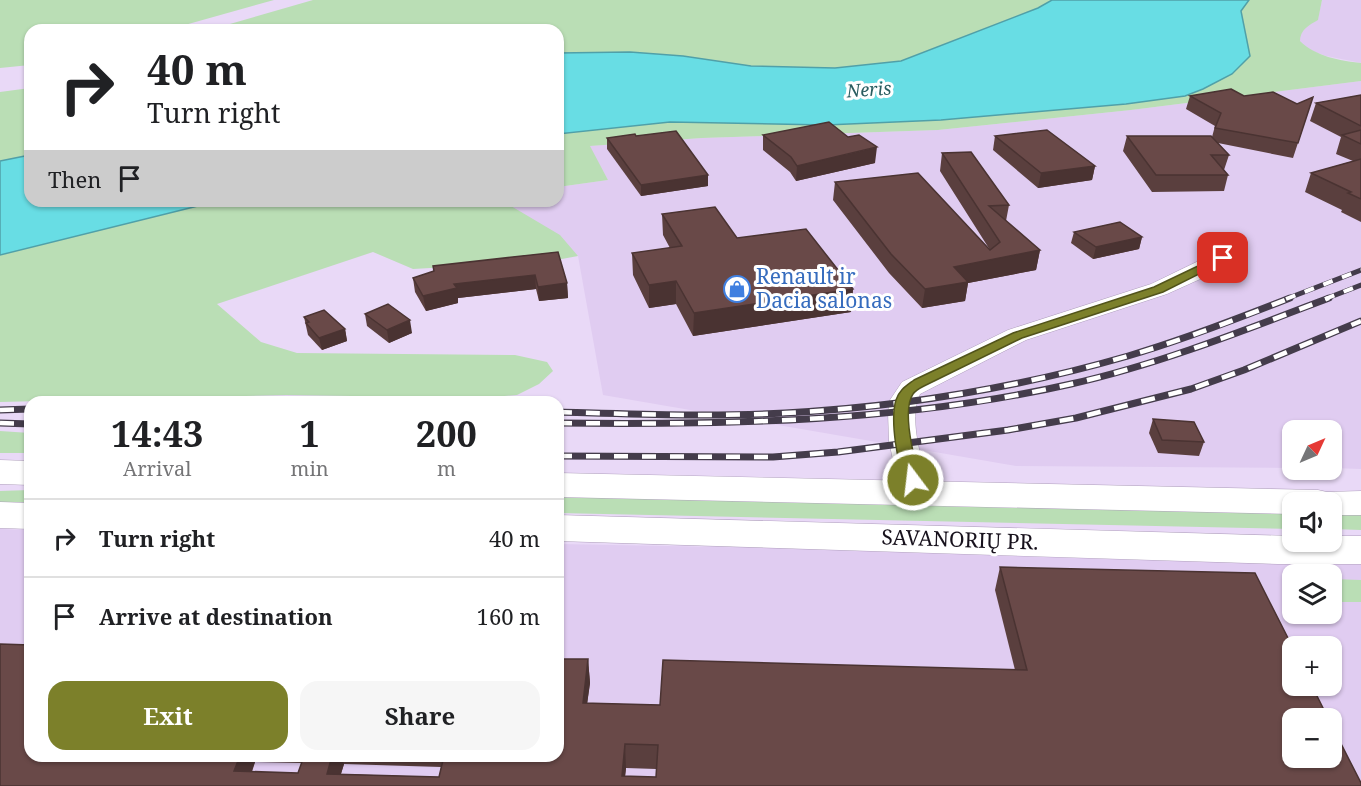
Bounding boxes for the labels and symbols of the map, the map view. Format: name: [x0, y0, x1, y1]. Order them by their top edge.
water label: Neris: [845, 75, 892, 103]
pin: [1197, 232, 1248, 283]
place label: Renault ir Dacia salonas: [756, 262, 892, 314]
shop icon: Renault ir Dacia salonas: [722, 274, 752, 304]
north arrow: [1282, 420, 1342, 480]
position arrow: [881, 448, 945, 512]
street label: SAVANORIŲ PR.: [881, 522, 1039, 556]

